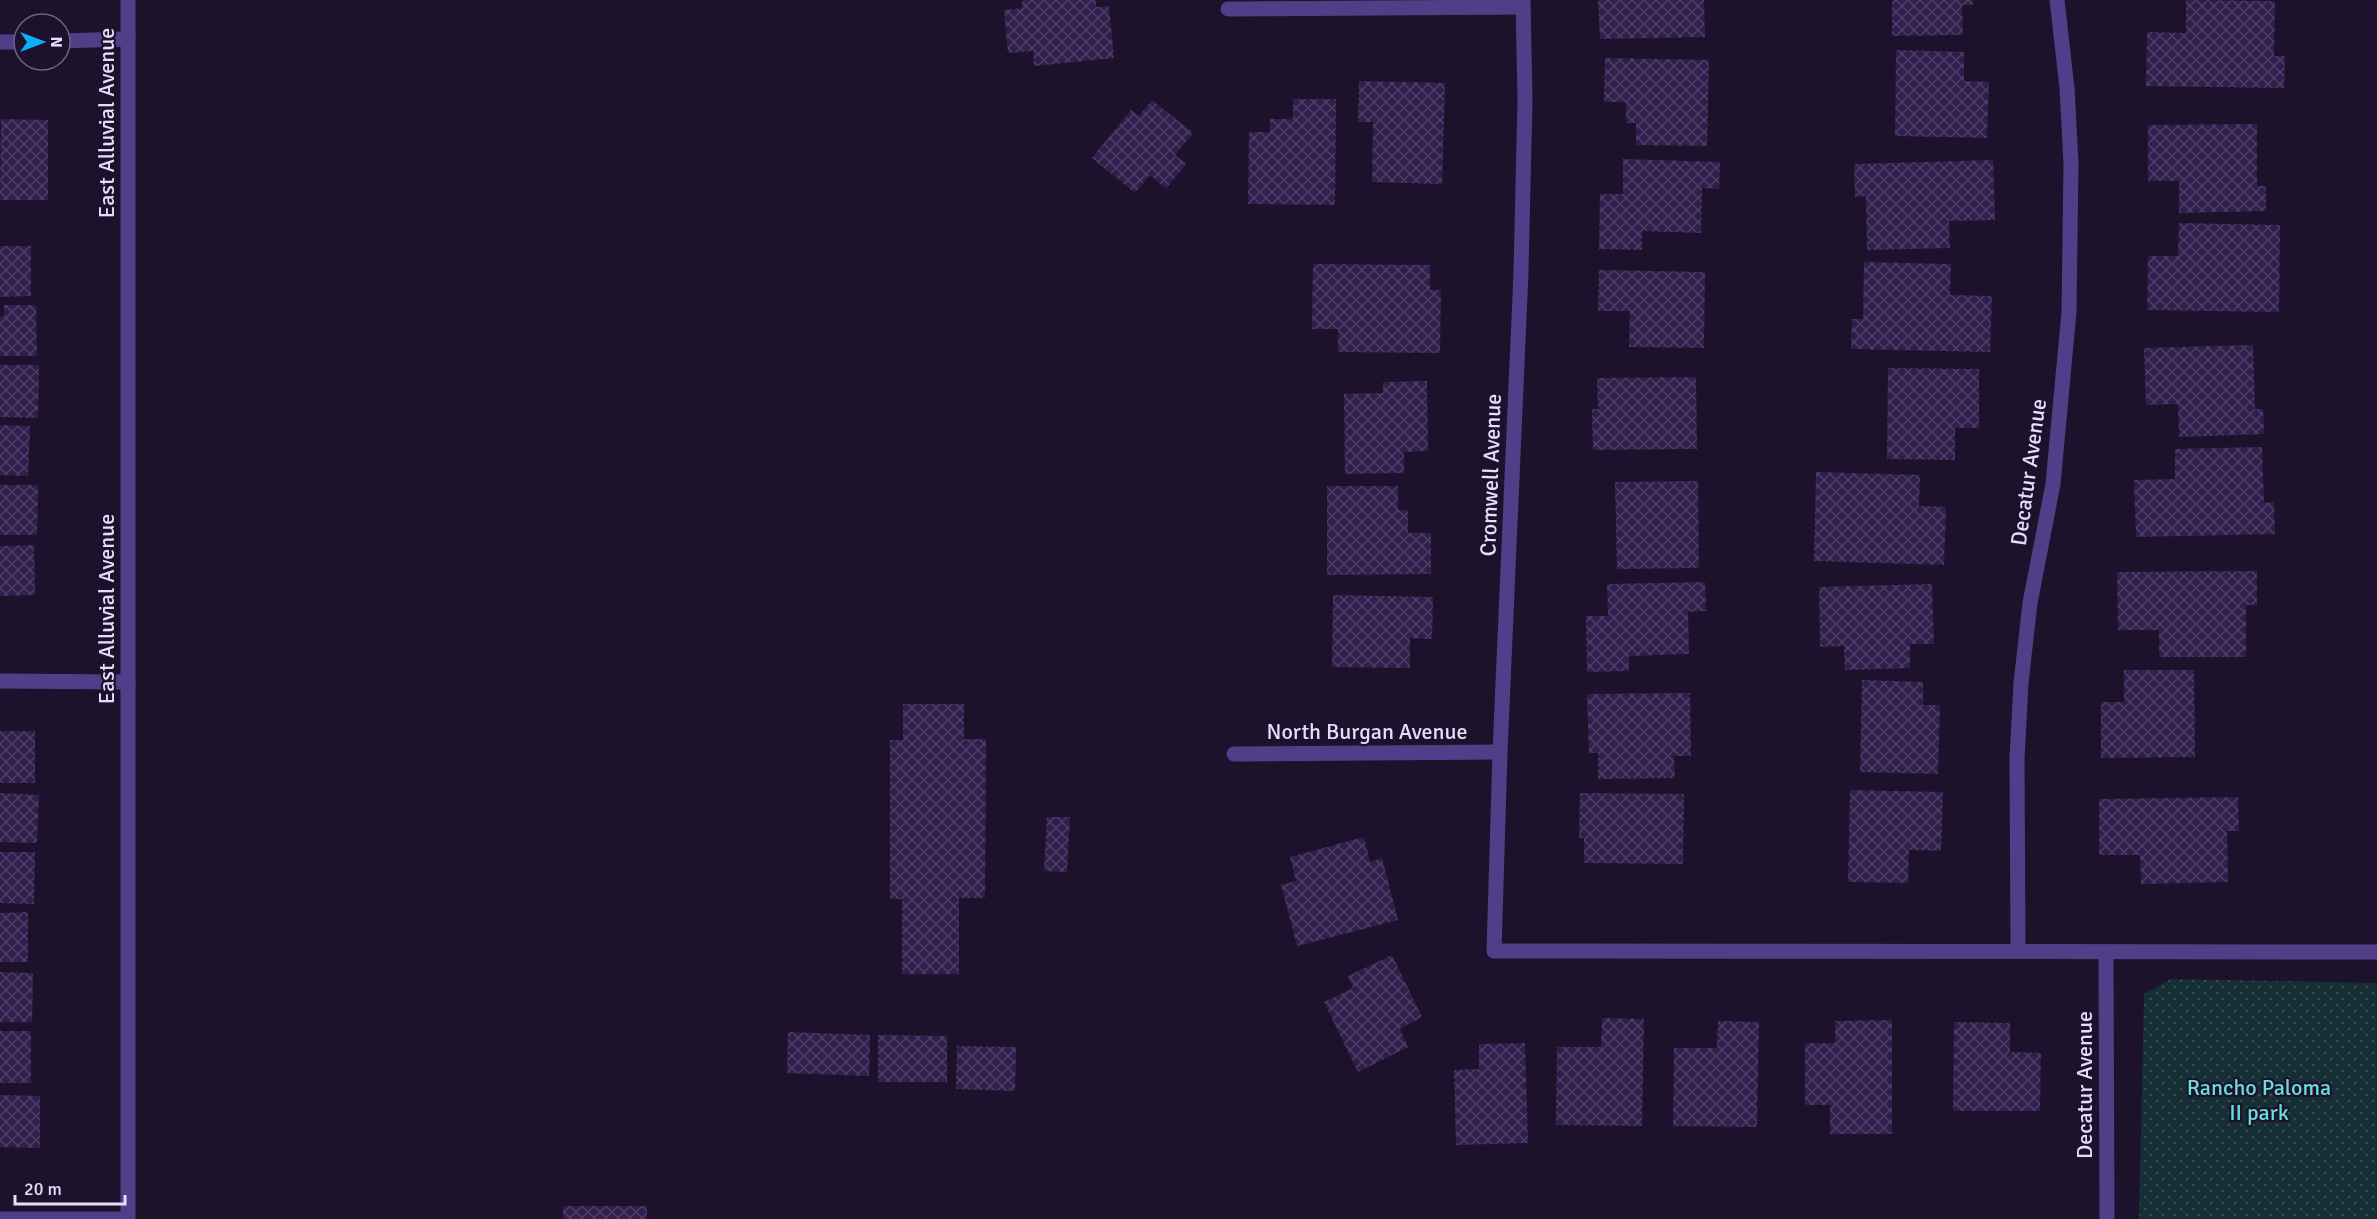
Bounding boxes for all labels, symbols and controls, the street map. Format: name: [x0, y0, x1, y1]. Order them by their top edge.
north arrow: [12, 12, 72, 72]
street label: East Alluvial Avenue: [93, 28, 120, 218]
text: N: [46, 36, 66, 48]
street label: Cromwell Avenue: [1474, 393, 1507, 557]
street label: Decatur Avenue: [2005, 397, 2052, 547]
street label: East Alluvial Avenue: [93, 514, 120, 704]
street label: North Burgan Avenue: [1266, 718, 1468, 745]
street label: Decatur Avenue: [2071, 1011, 2098, 1159]
park label: Rancho Paloma II park: [2187, 1074, 2331, 1126]
scale bar: [15, 1168, 124, 1206]
text: 20 m: [24, 1178, 62, 1200]

